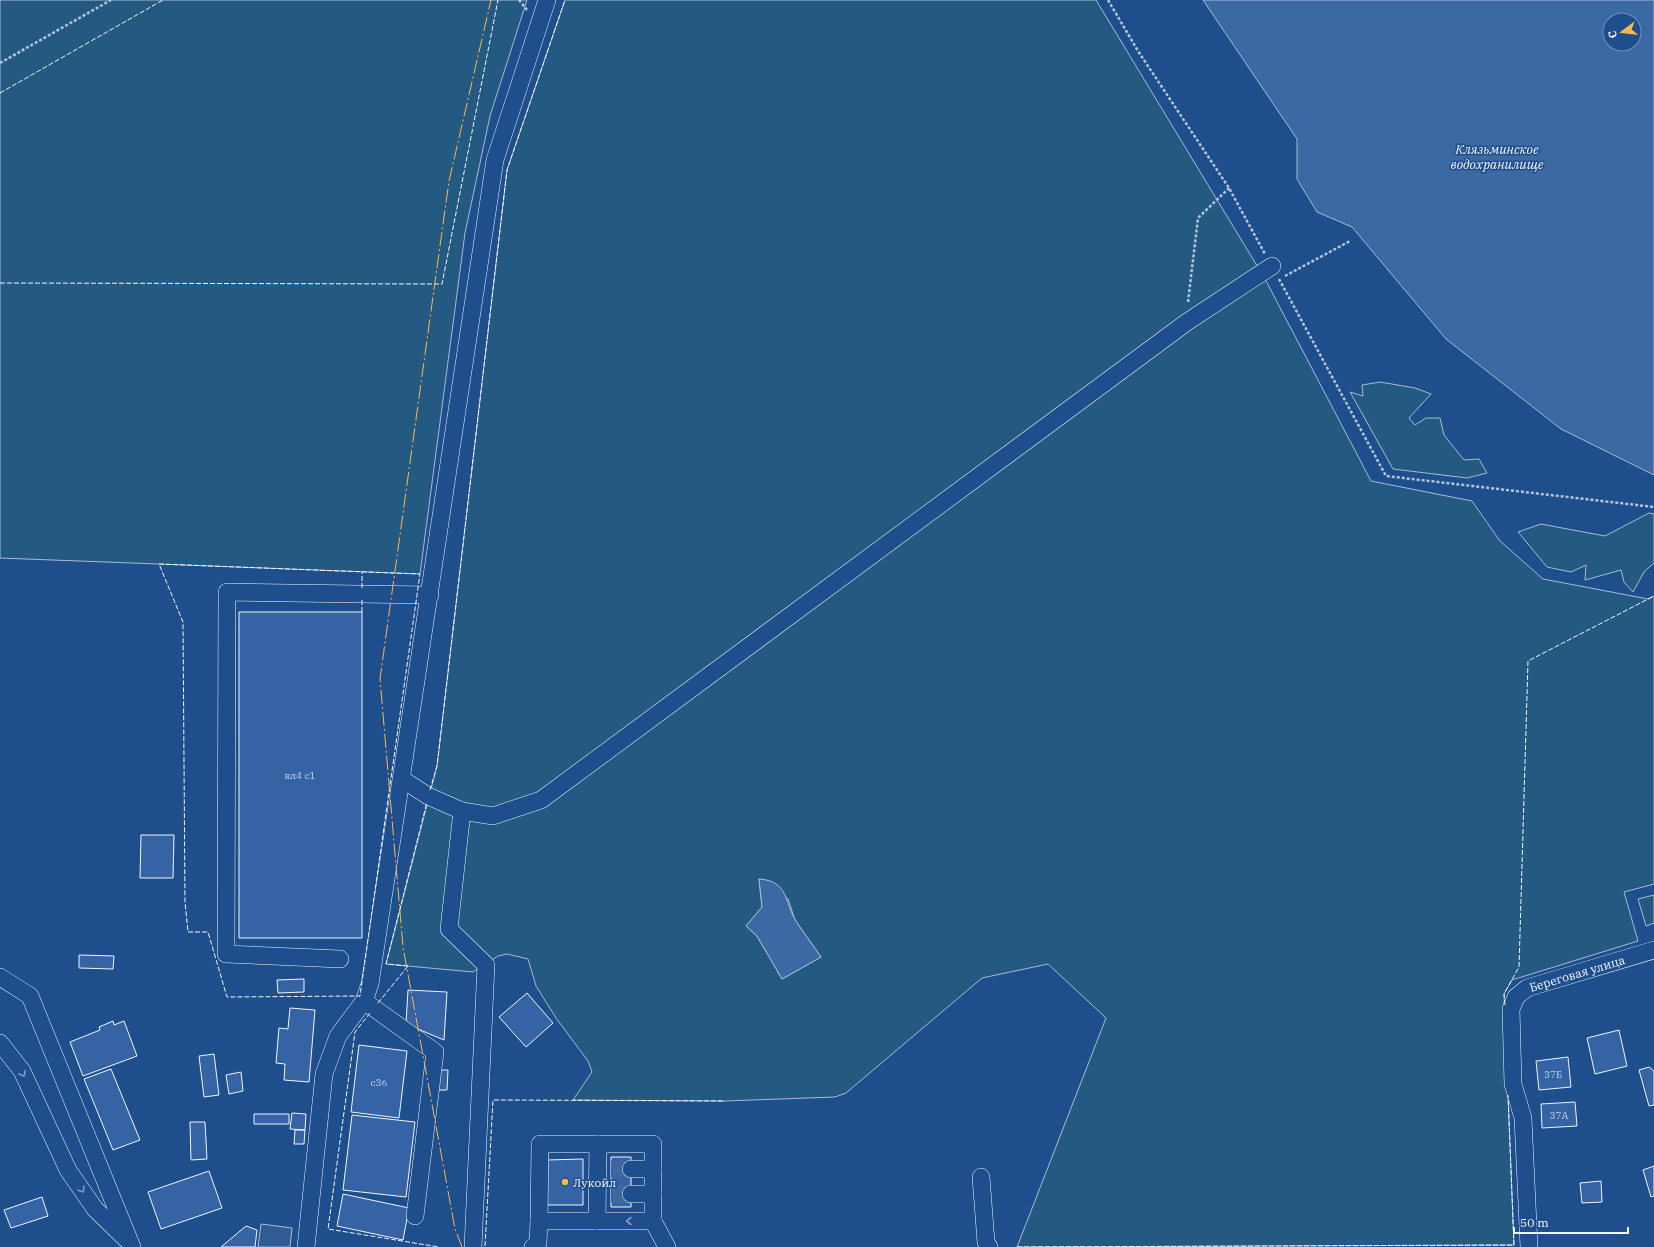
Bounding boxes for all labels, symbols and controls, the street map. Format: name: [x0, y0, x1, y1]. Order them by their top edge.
north arrow: [1602, 12, 1642, 52]
text: С: [1605, 29, 1620, 40]
water label: Клязьминское водохранилище: [1451, 141, 1544, 173]
house number: вл4 с1: [284, 769, 316, 782]
street label: Береговая улица: [1527, 952, 1627, 994]
house number: 37Б: [1544, 1068, 1562, 1081]
one-way arrow: [19, 1070, 26, 1077]
house number: с36: [370, 1076, 388, 1089]
house number: 37А: [1550, 1109, 1569, 1122]
place label: Лукойл: [573, 1175, 616, 1190]
marker: Лукойл: [560, 1177, 570, 1187]
one-way arrow: [77, 1186, 85, 1193]
scale bar: [1514, 1209, 1628, 1235]
text: 50 m: [1520, 1215, 1549, 1230]
one-way arrow: [626, 1217, 632, 1225]

